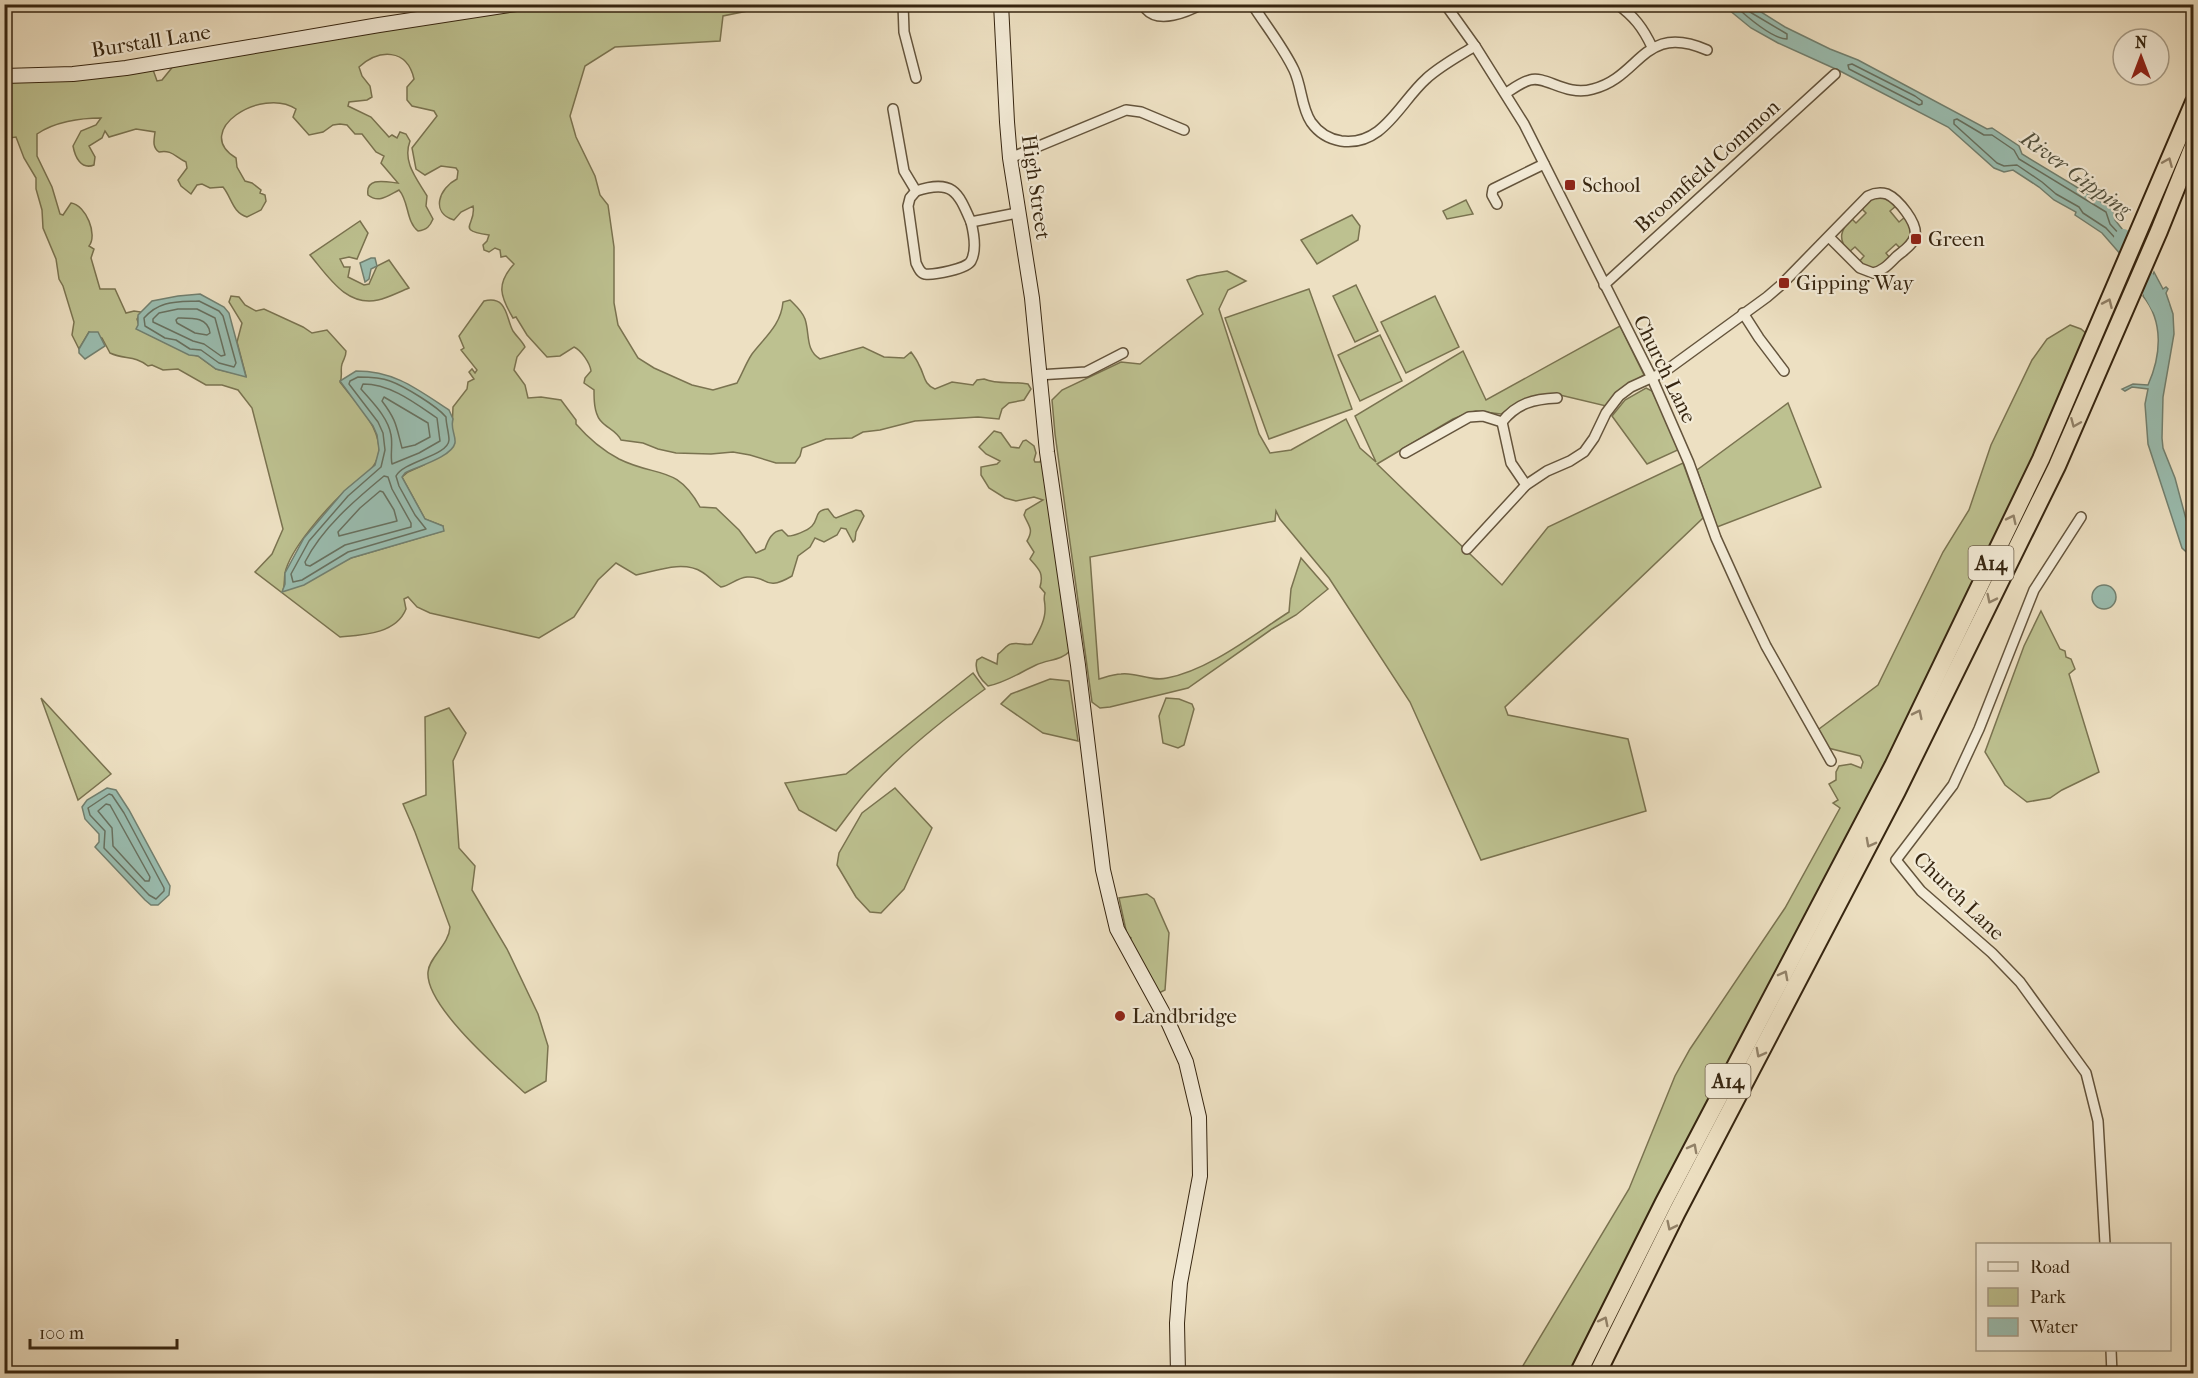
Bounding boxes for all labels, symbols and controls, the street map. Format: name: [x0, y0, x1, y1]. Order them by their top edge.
street label: Burstall Lane: [90, 20, 212, 62]
north arrow: [2111, 27, 2171, 87]
text: N: [2135, 33, 2148, 52]
street label: Broomfield Common: [1630, 95, 1784, 237]
water label: River Gipping: [2014, 124, 2137, 223]
street label: High Street: [1017, 133, 1055, 241]
one-way arrow: [2161, 158, 2173, 169]
place label: School: [1582, 173, 1641, 197]
marker: School: [1563, 178, 1577, 192]
place label: Green: [1928, 227, 1985, 251]
marker: Green: [1909, 232, 1923, 246]
place label: Gipping Way: [1796, 271, 1914, 295]
marker: Gipping Way: [1777, 276, 1791, 290]
one-way arrow: [2100, 299, 2112, 310]
street label: Church Lane: [1629, 311, 1701, 427]
one-way arrow: [2070, 417, 2082, 428]
one-way arrow: [2005, 515, 2017, 526]
road number: A14: [1968, 546, 2014, 580]
one-way arrow: [1987, 593, 1999, 604]
one-way arrow: [1911, 709, 1923, 720]
one-way arrow: [1866, 836, 1877, 847]
street label: Church Lane: [1909, 847, 2009, 945]
one-way arrow: [1777, 971, 1788, 982]
place label: Landbridge: [1132, 1004, 1237, 1028]
marker: Landbridge: [1113, 1009, 1127, 1023]
one-way arrow: [1756, 1047, 1768, 1058]
road number: A14: [1706, 1064, 1750, 1098]
one-way arrow: [1686, 1143, 1697, 1154]
one-way arrow: [1666, 1220, 1678, 1231]
legend: [1976, 1243, 2171, 1351]
text: Road: [2030, 1257, 2070, 1278]
text: Park: [2030, 1287, 2067, 1308]
scale bar: [30, 1312, 177, 1350]
one-way arrow: [1597, 1317, 1608, 1328]
text: Water: [2029, 1317, 2078, 1338]
text: 100 m: [39, 1323, 84, 1344]

